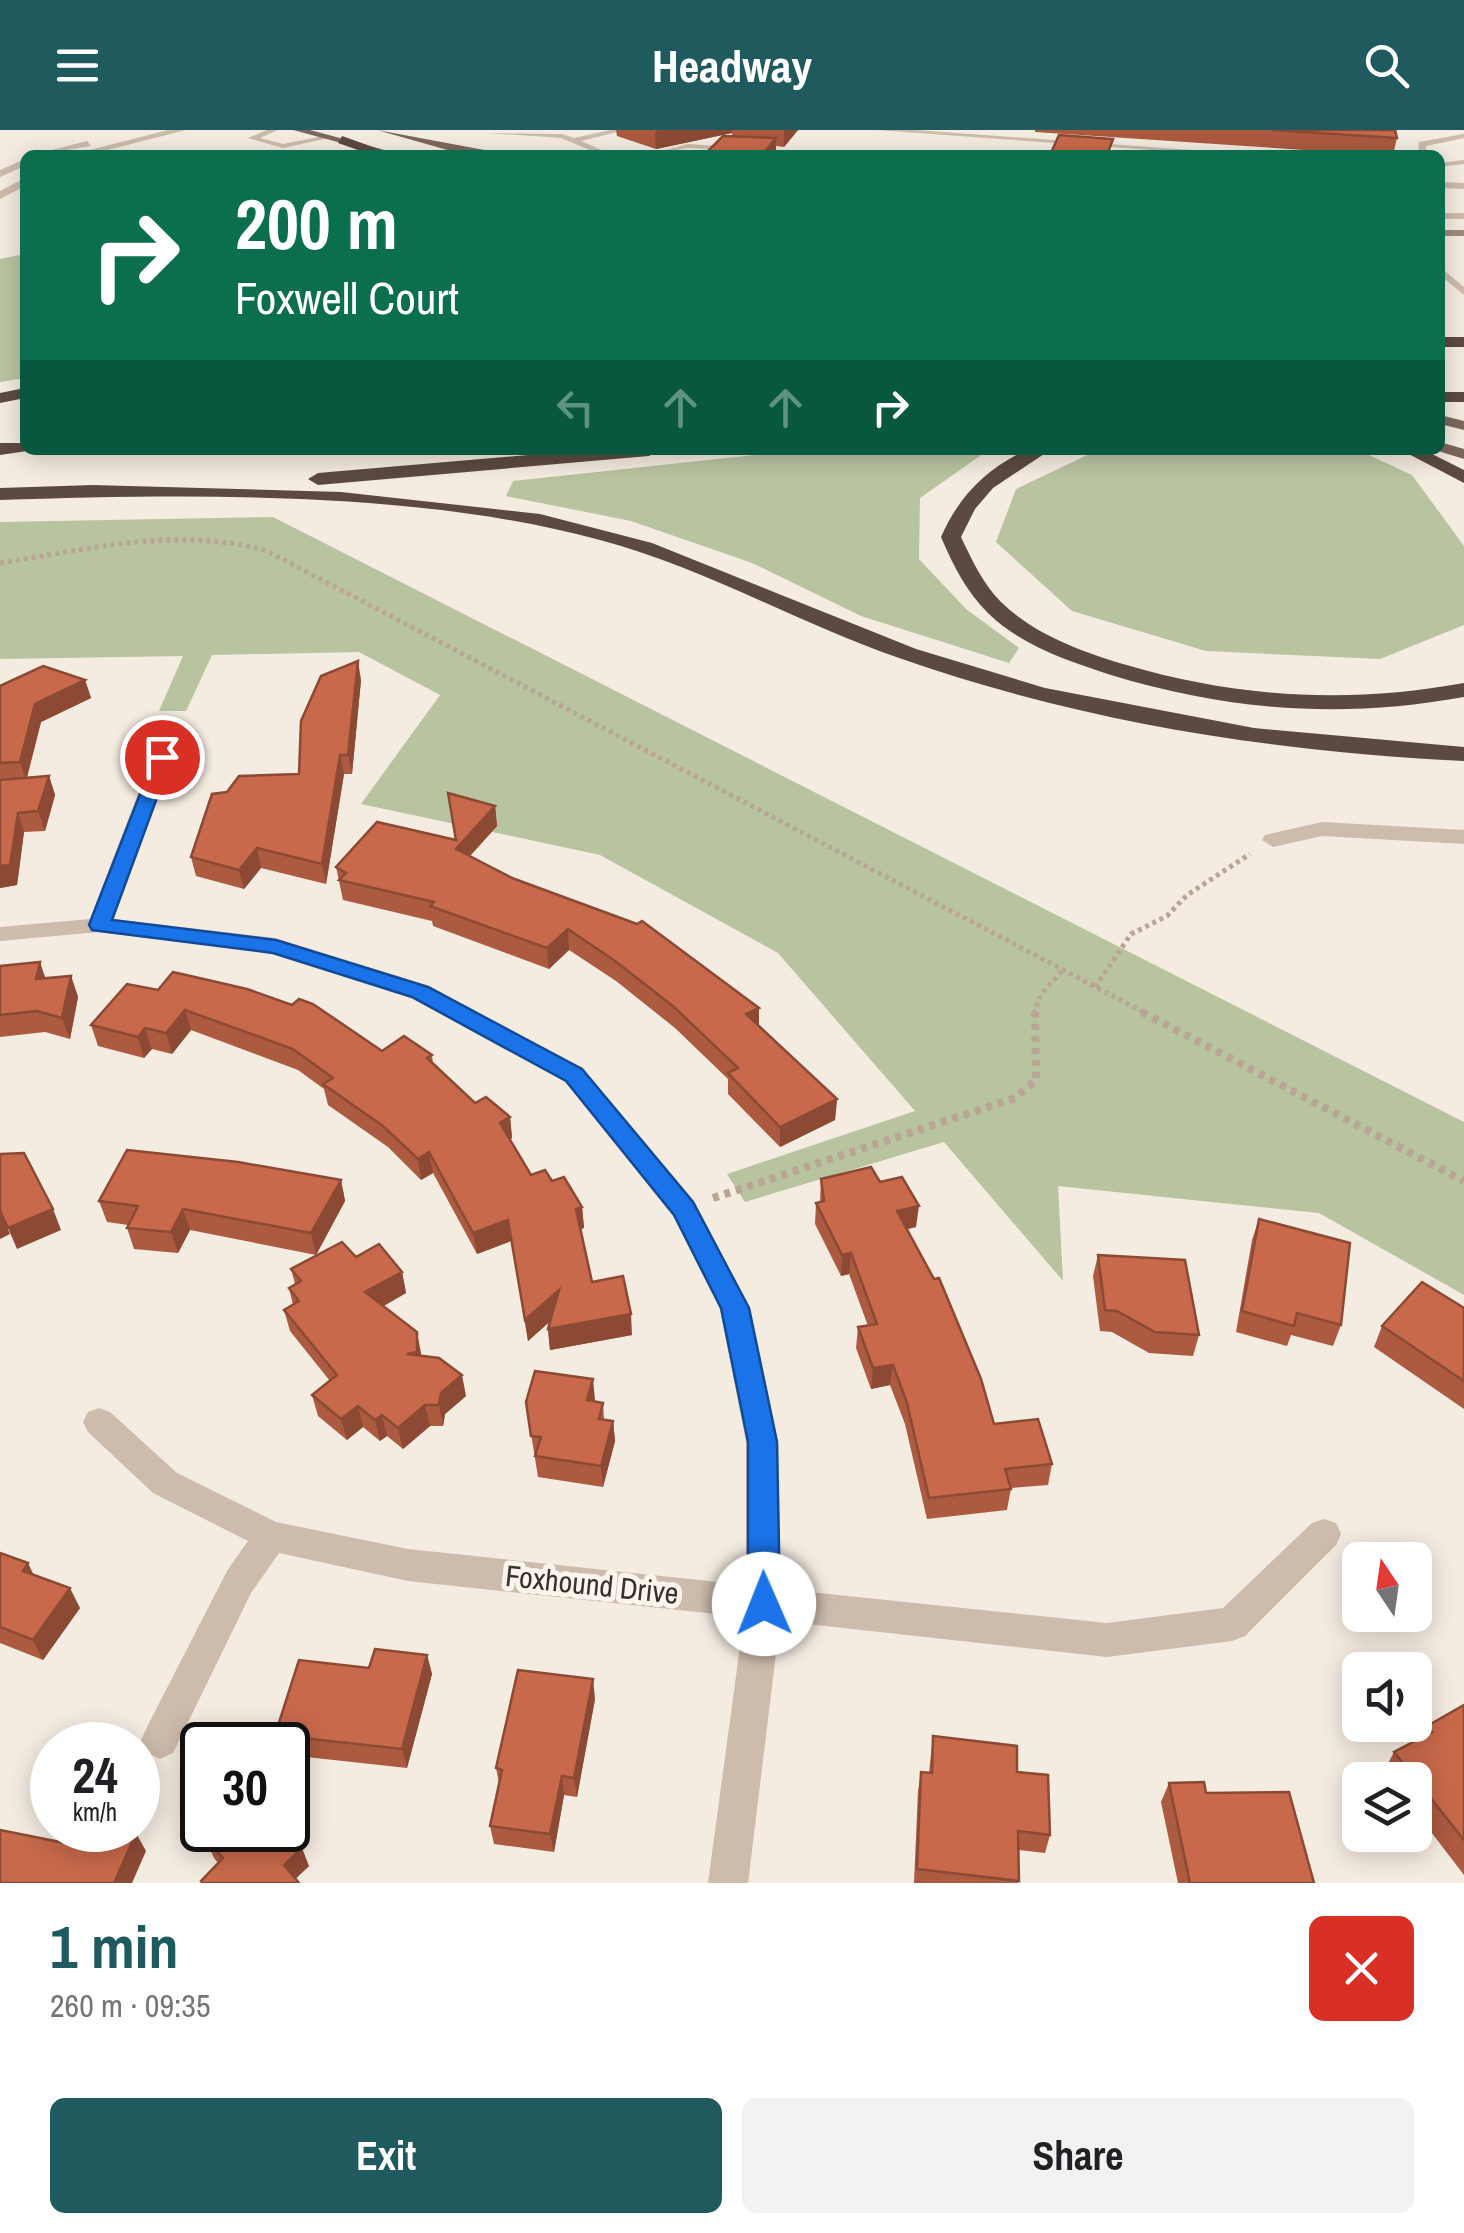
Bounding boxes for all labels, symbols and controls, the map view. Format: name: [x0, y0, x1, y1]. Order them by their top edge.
text: Headway: [652, 35, 812, 96]
icon: menu: [50, 38, 105, 93]
icon: search: [1359, 38, 1414, 93]
text: 200 m: [235, 177, 398, 271]
icon: right: [70, 190, 200, 320]
text: Foxwell Court: [235, 267, 459, 328]
icon: left: [548, 380, 603, 435]
icon: ahead: [653, 380, 708, 435]
icon: ahead: [758, 380, 813, 435]
icon: right: [863, 380, 918, 435]
pin: [120, 715, 205, 800]
icon: arrive: [135, 730, 190, 785]
north arrow: [1342, 1542, 1432, 1632]
map controls: [1342, 1542, 1432, 1852]
position arrow: [712, 1552, 816, 1656]
street label: Foxhound Drive: [504, 1555, 681, 1613]
button: sound: [1342, 1652, 1432, 1742]
speed limit sign: 30: [180, 1722, 310, 1852]
text: 24: [72, 1741, 118, 1809]
button: layers: [1342, 1762, 1432, 1852]
text: km/h: [73, 1795, 117, 1829]
text: 1 min: [50, 1906, 179, 1987]
button: close: [1309, 1916, 1414, 2021]
text: 260 m · 09:35: [50, 1984, 210, 2027]
button: Exit: [50, 2098, 722, 2213]
button: Share: [742, 2098, 1414, 2213]

